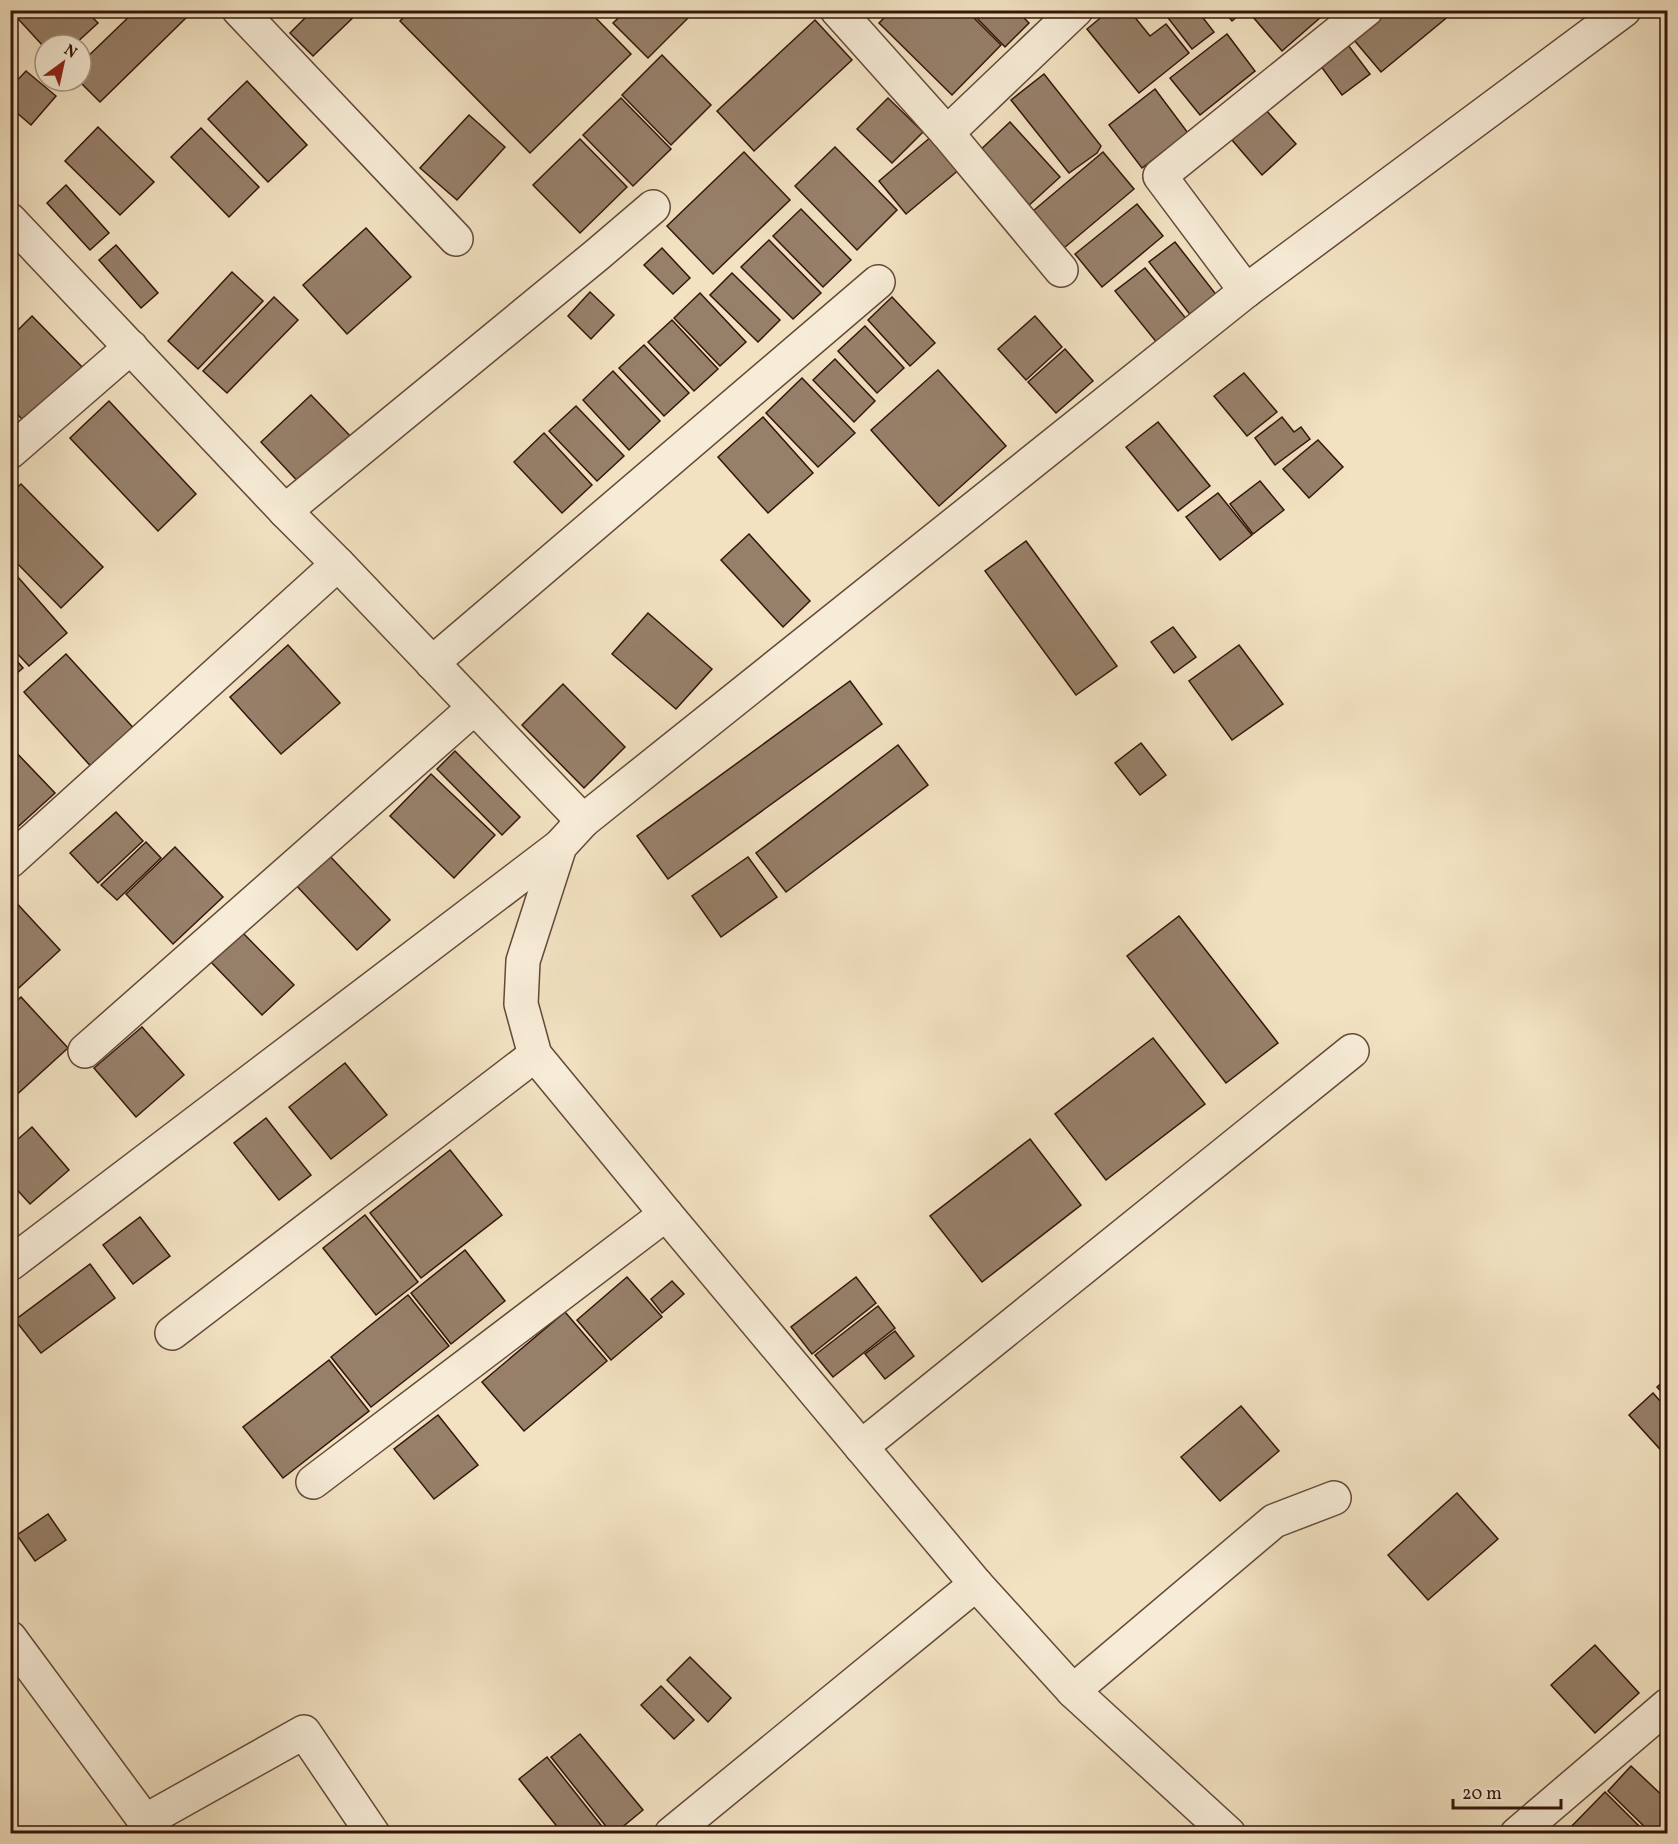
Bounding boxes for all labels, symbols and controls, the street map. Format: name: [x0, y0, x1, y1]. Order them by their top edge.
north arrow: [33, 33, 93, 93]
text: N: [59, 40, 81, 65]
scale bar: [1453, 1772, 1561, 1810]
text: 20 m: [1462, 1782, 1502, 1807]

